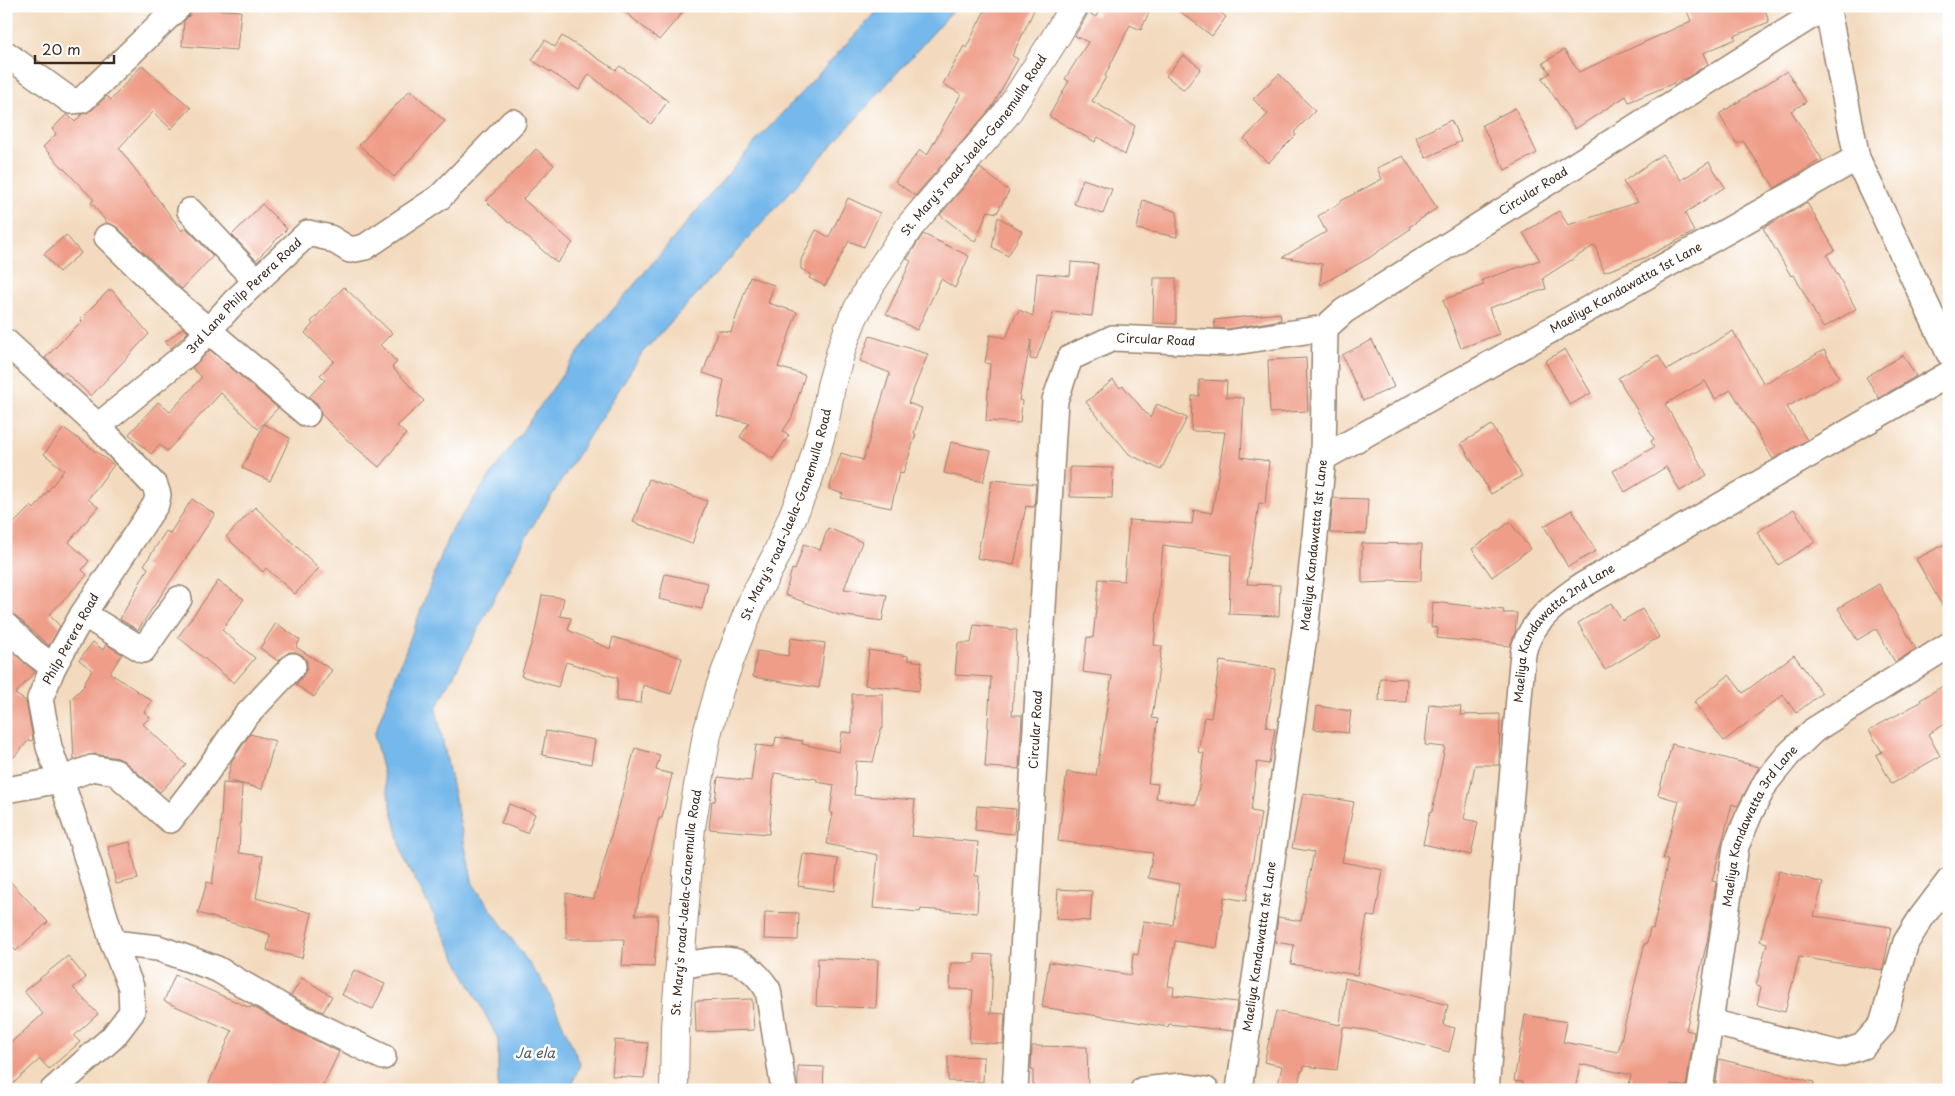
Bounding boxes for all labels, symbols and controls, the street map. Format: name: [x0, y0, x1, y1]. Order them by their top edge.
scale bar: [35, 32, 114, 64]
text: 20 m: [42, 37, 81, 60]
street label: St. Mary's road-Jaela-Ganemulla Road: [896, 50, 1050, 239]
street label: Circular Road: [1495, 162, 1571, 219]
street label: 3rd Lane Philp Perera Road: [182, 233, 305, 357]
street label: Maeliya Kandawatta 1st Lane: [1546, 237, 1705, 337]
street label: Circular Road: [1116, 328, 1196, 350]
street label: St. Mary's road-Jaela-Ganemulla Road: [736, 407, 835, 623]
street label: Maeliya Kandawatta 1st Lane: [1295, 459, 1331, 632]
street label: Maeliya Kandawatta 2nd Lane: [1509, 558, 1618, 703]
street label: Philp Perera Road: [37, 589, 103, 688]
street label: Circular Road: [1024, 690, 1046, 770]
street label: Maeliya Kandawatta 3rd Lane: [1717, 740, 1801, 908]
street label: St. Mary's road-Jaela-Ganemulla Road: [666, 788, 705, 1016]
street label: Maeliya Kandawatta 1st Lane: [1237, 860, 1280, 1033]
water label: Ja ela: [515, 1042, 556, 1063]

